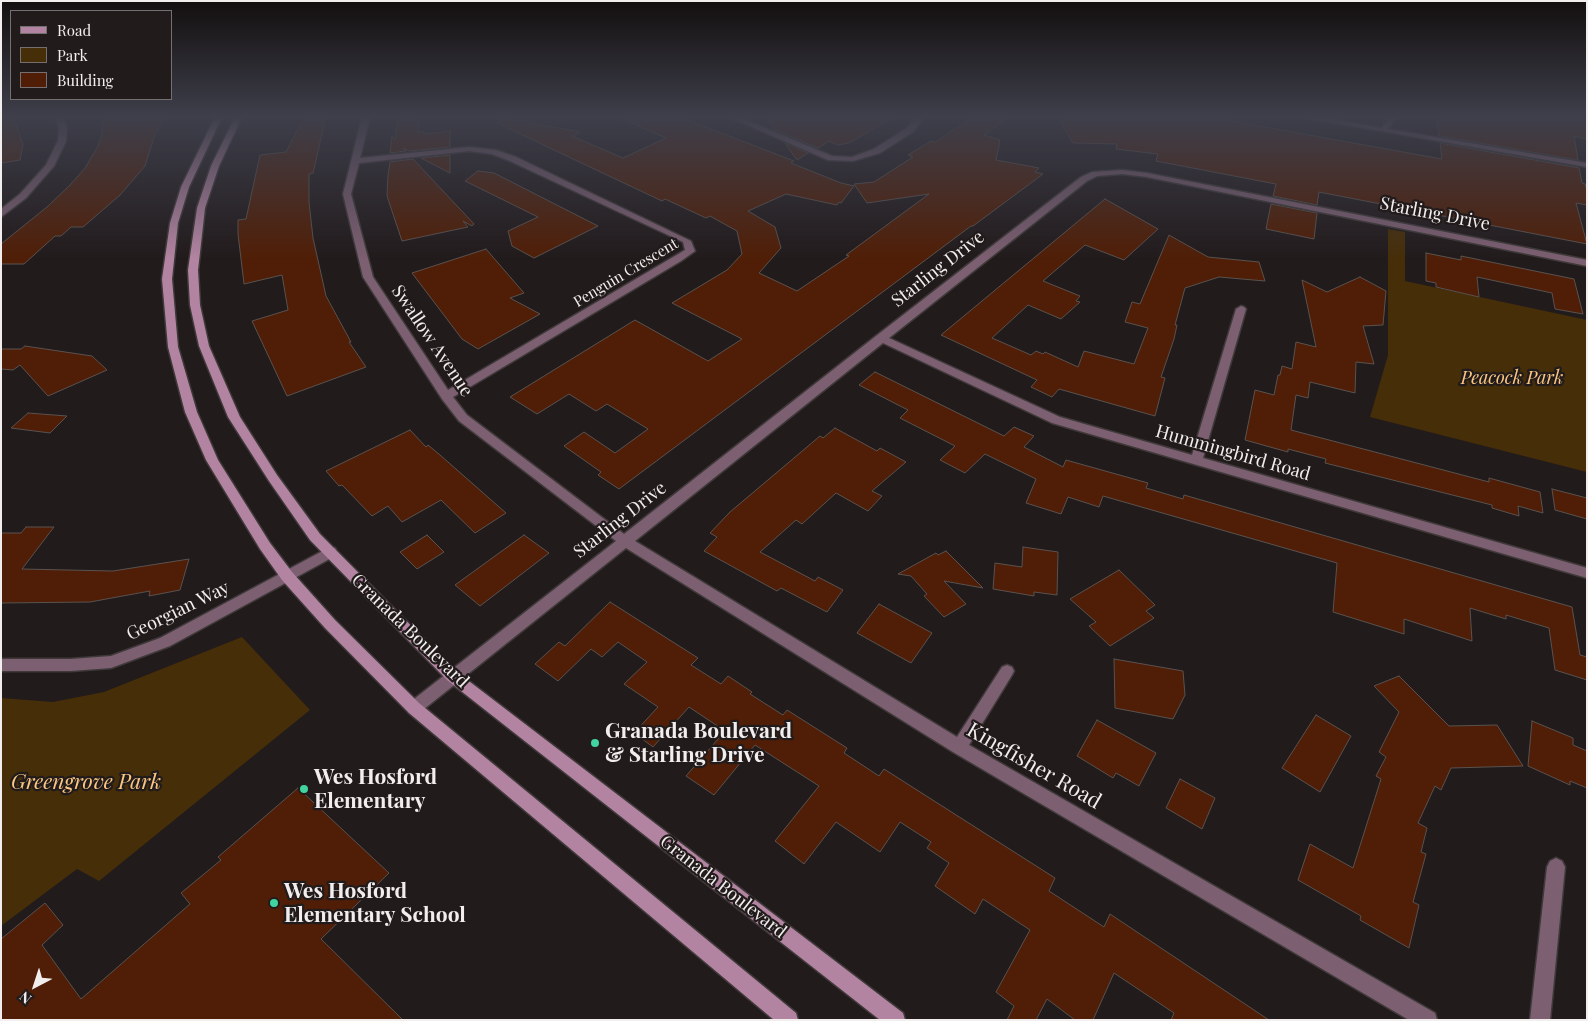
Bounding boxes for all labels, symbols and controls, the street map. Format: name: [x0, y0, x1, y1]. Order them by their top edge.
legend: [10, 10, 172, 100]
text: Road: [57, 20, 91, 40]
text: Park: [57, 45, 88, 65]
text: Building: [57, 70, 113, 90]
street label: Starling Drive: [1378, 193, 1492, 235]
street label: Starling Drive: [887, 226, 989, 312]
street label: Penguin Crescent: [570, 235, 682, 311]
street label: Swallow Avenue: [387, 281, 477, 401]
park label: Peacock Park: [1461, 367, 1563, 389]
street label: Hummingbird Road: [1153, 421, 1313, 485]
street label: Starling Drive: [569, 477, 671, 563]
street label: Granada Boulevard: [347, 570, 473, 692]
street label: Georgian Way: [123, 577, 233, 645]
street label: Kingfisher Road: [962, 717, 1106, 815]
place label: Granada Boulevard & Starling Drive: [605, 718, 792, 768]
marker: Granada Boulevard & Starling Drive: [589, 737, 601, 749]
place label: Wes Hosford Elementary: [314, 764, 437, 814]
park label: Greengrove Park: [11, 769, 161, 795]
marker: Wes Hosford Elementary: [298, 783, 310, 795]
street label: Granada Boulevard: [655, 831, 791, 943]
place label: Wes Hosford Elementary School: [284, 878, 466, 928]
marker: Wes Hosford Elementary School: [268, 897, 280, 909]
north arrow: [10, 961, 60, 1011]
text: N: [15, 987, 35, 1008]

